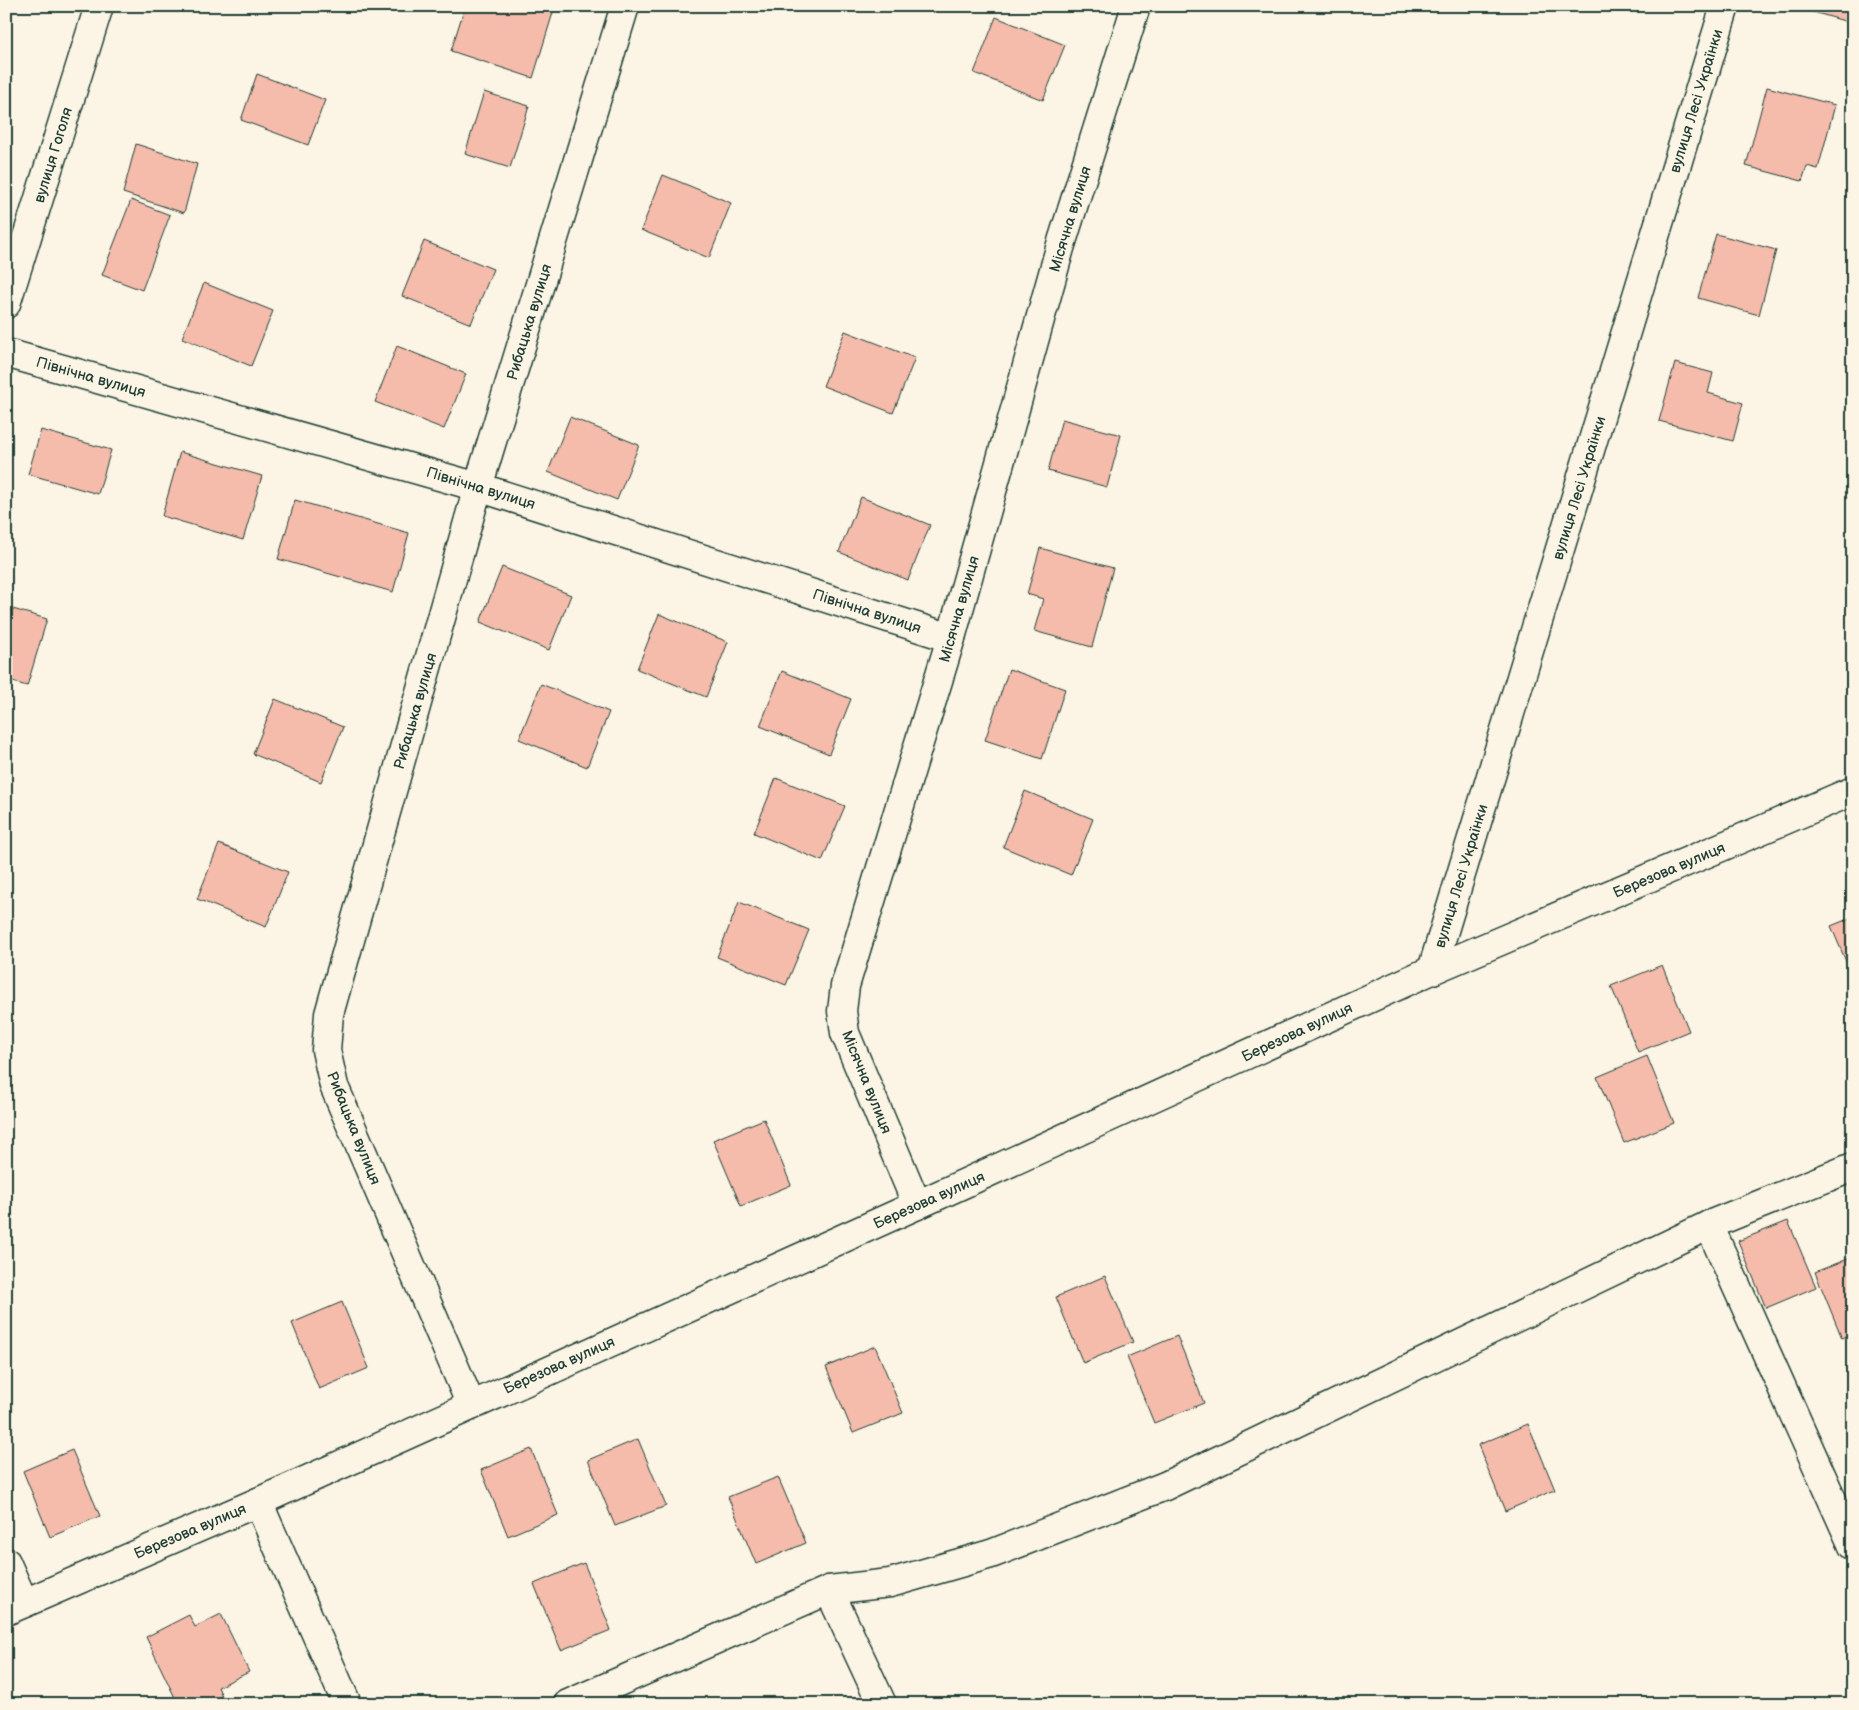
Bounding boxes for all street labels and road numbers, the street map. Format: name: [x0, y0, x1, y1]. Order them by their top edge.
street label: вулиця Лесі Українки: [1666, 27, 1727, 175]
street label: вулиця Гоголя: [30, 105, 77, 205]
street label: Місячна вулиця: [1045, 164, 1096, 274]
street label: Рибацька вулиця: [503, 262, 556, 383]
street label: Північна вулиця: [34, 353, 148, 402]
street label: вулиця Лесі Українки: [1549, 414, 1610, 562]
street label: Північна вулиця: [424, 463, 538, 514]
street label: Місячна вулиця: [935, 554, 984, 665]
street label: Північна вулиця: [810, 585, 923, 638]
street label: Рибацька вулиця: [390, 651, 441, 772]
street label: вулиця Лесі Українки: [1431, 802, 1492, 950]
street label: Березова вулиця: [1610, 838, 1728, 903]
street label: Березова вулиця: [1239, 998, 1356, 1066]
street label: Місячна вулиця: [837, 1028, 896, 1137]
street label: Рибацька вулиця: [322, 1069, 385, 1188]
street label: Березова вулиця: [870, 1167, 988, 1234]
street label: Березова вулиця: [500, 1332, 618, 1399]
street label: Березова вулиця: [131, 1499, 249, 1564]

